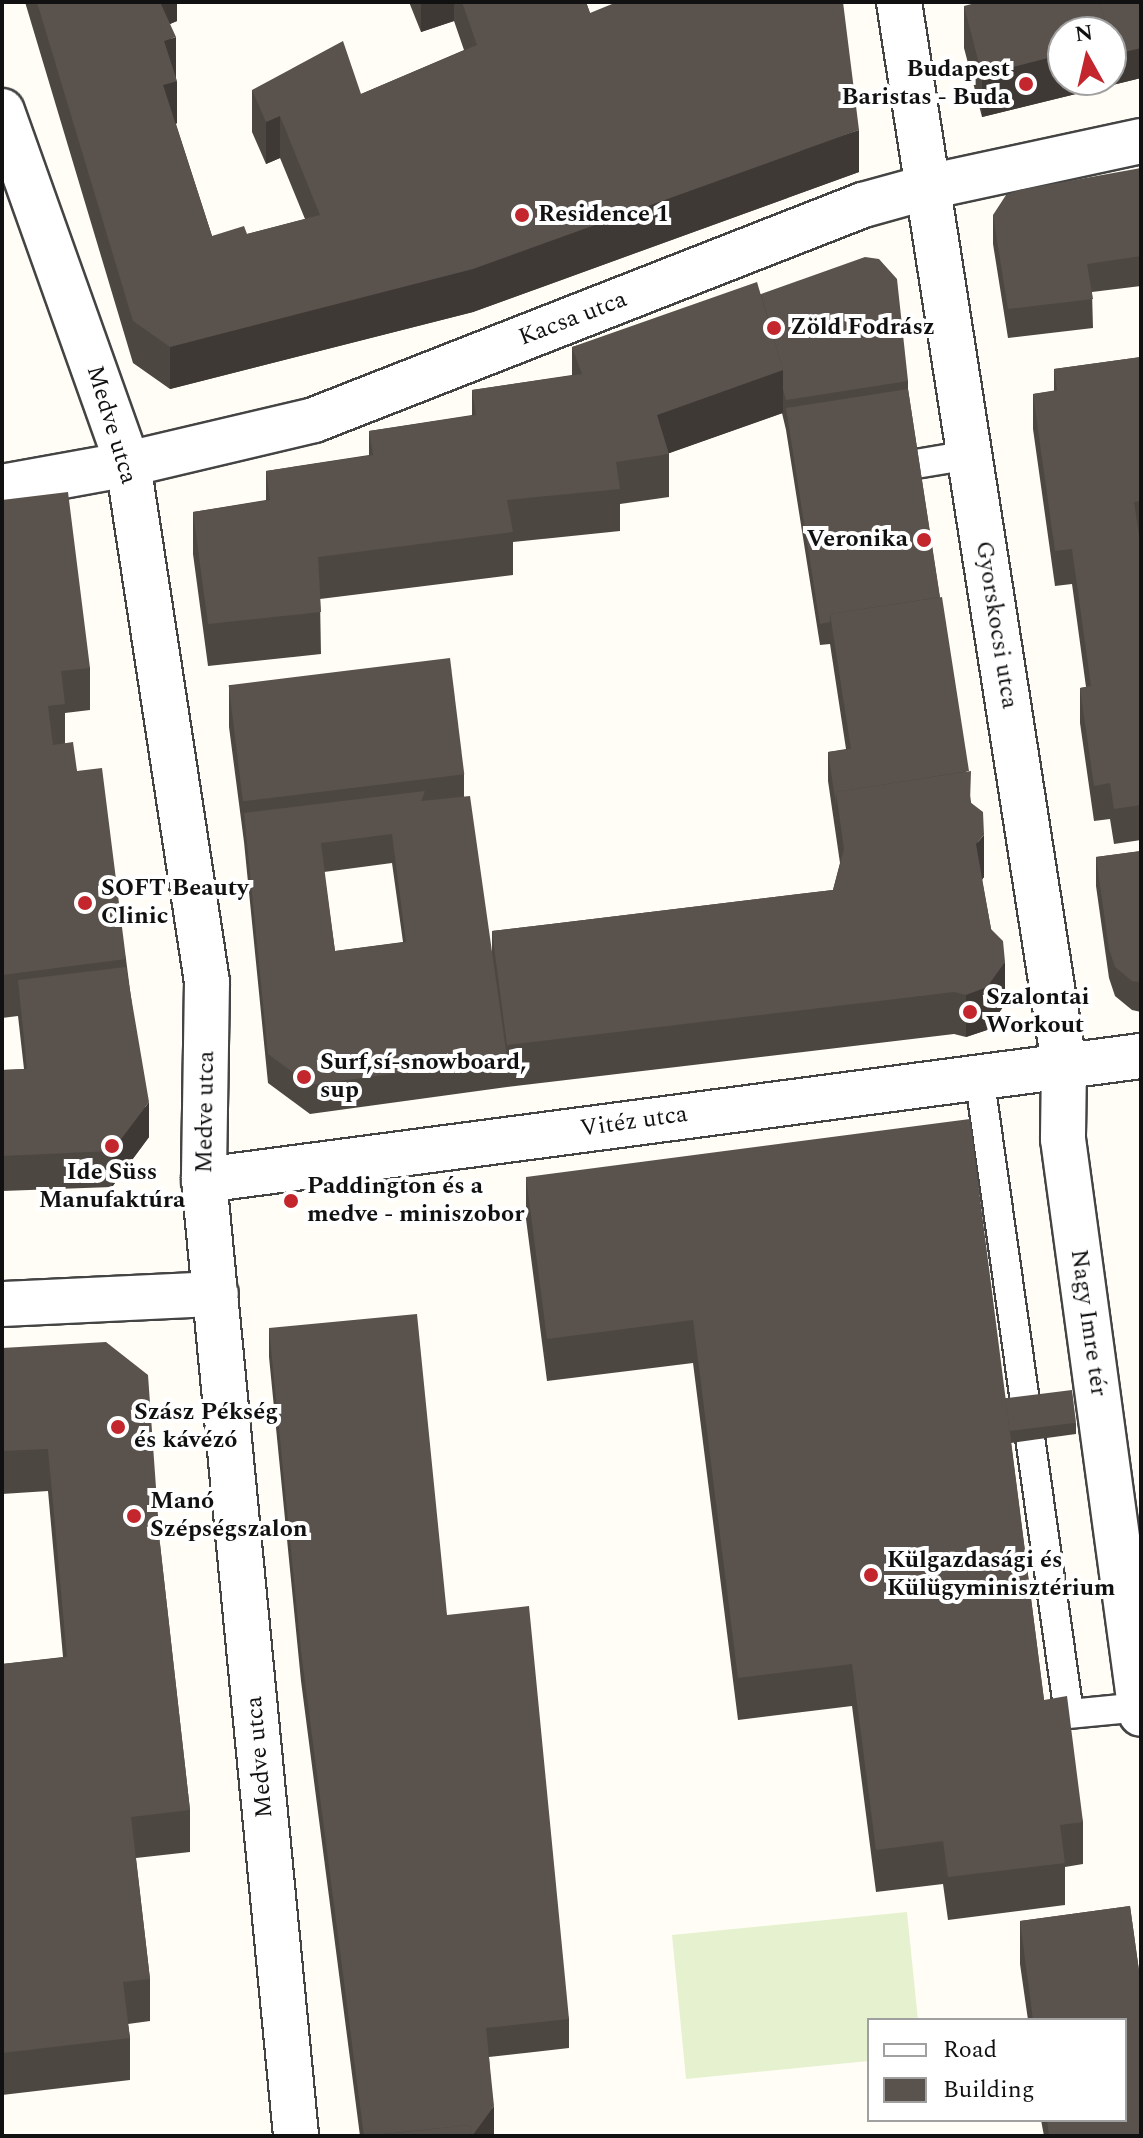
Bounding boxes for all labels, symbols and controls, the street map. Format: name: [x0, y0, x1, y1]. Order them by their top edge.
north arrow: [1047, 16, 1127, 96]
text: N: [1073, 16, 1095, 51]
place label: Budapest Baristas - Buda: [841, 56, 1010, 112]
marker: Budapest Baristas - Buda: [1017, 75, 1035, 93]
place label: Residence 1: [538, 201, 669, 229]
marker: Residence 1: [513, 206, 531, 224]
street label: Kacsa utca: [515, 285, 631, 353]
place label: Zöld Fodrász: [790, 314, 935, 342]
marker: Zöld Fodrász: [765, 319, 783, 337]
street label: Medve utca: [79, 362, 143, 488]
place label: Veronika: [806, 526, 908, 554]
marker: Veronika: [915, 531, 933, 549]
street label: Gyorskocsi utca: [969, 539, 1023, 711]
place label: SOFT Beauty Clinic: [101, 875, 248, 931]
marker: SOFT Beauty Clinic: [76, 894, 94, 912]
place label: Szalontai Workout: [986, 984, 1090, 1040]
marker: Szalontai Workout: [961, 1003, 979, 1021]
place label: Surf,sí-snowboard, sup: [320, 1049, 527, 1105]
street label: Medve utca: [191, 1051, 221, 1173]
marker: Surf,sí-snowboard, sup: [295, 1068, 313, 1086]
street label: Vitéz utca: [578, 1100, 690, 1144]
marker: Ide Süss Manufaktúra: [103, 1137, 121, 1155]
place label: Ide Süss Manufaktúra: [39, 1159, 185, 1215]
place label: Paddington és a medve - miniszobor: [307, 1173, 524, 1229]
marker: Paddington és a medve - miniszobor: [282, 1192, 300, 1210]
street label: Nagy Imre tér: [1063, 1248, 1113, 1398]
place label: Szász Pékség és kávézó: [134, 1399, 278, 1455]
marker: Szász Pékség és kávézó: [109, 1418, 127, 1436]
place label: Manó Szépségszalon: [150, 1488, 308, 1544]
marker: Manó Szépségszalon: [125, 1507, 143, 1525]
place label: Külgazdasági és Külügyminisztérium: [887, 1547, 1115, 1603]
marker: Külgazdasági és Külügyminisztérium: [862, 1566, 880, 1584]
street label: Medve utca: [240, 1695, 280, 1819]
legend: [867, 2018, 1127, 2122]
text: Road: [943, 2032, 997, 2068]
text: Building: [943, 2072, 1035, 2108]

